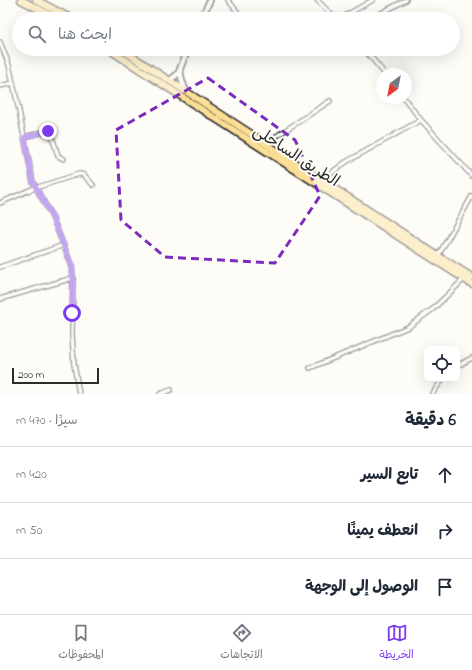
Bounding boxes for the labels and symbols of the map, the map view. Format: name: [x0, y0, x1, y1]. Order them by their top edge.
north arrow: [376, 68, 412, 104]
street label: الطريق الساحلى: [248, 120, 344, 194]
route end: [39, 122, 57, 140]
route start: [63, 304, 81, 322]
scale bar: [12, 366, 99, 385]

